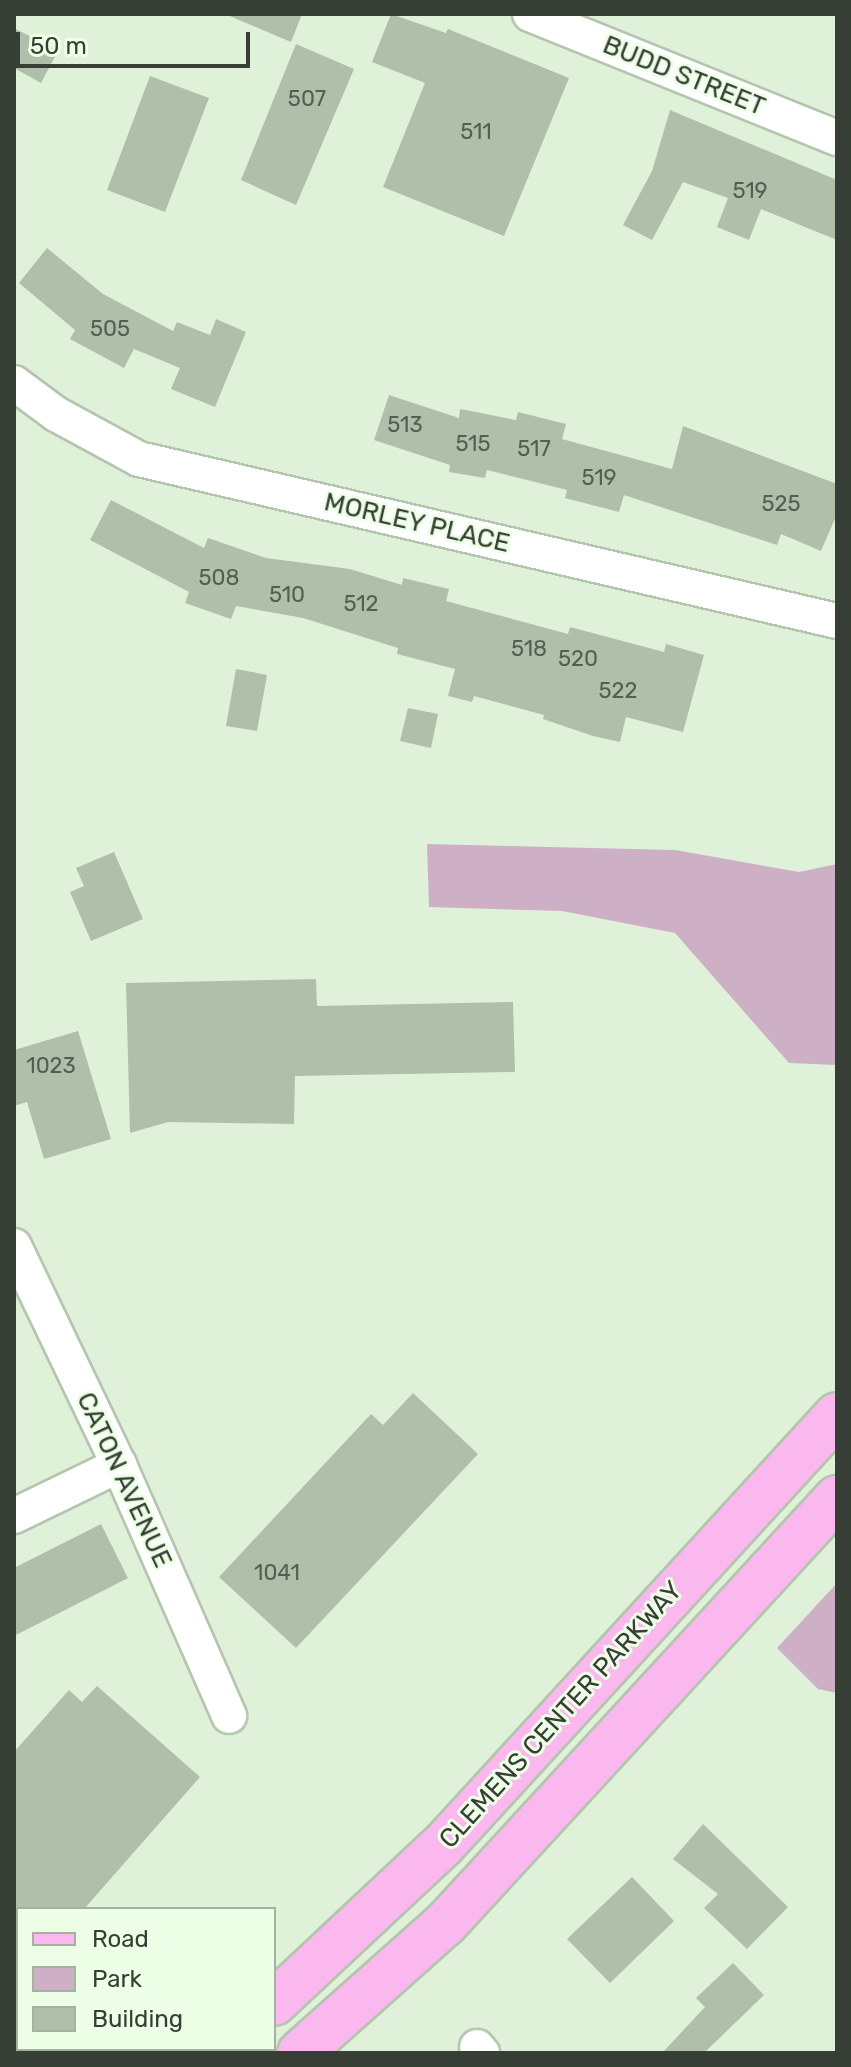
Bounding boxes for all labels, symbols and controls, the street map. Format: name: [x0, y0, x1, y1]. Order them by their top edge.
scale bar: [20, 16, 254, 66]
street label: BUDD STREET: [598, 29, 770, 123]
text: 50 m: [30, 32, 87, 60]
house number: 507: [288, 86, 326, 112]
house number: 511: [460, 119, 492, 145]
house number: 519: [732, 178, 768, 204]
house number: 505: [90, 316, 130, 342]
house number: 513: [387, 412, 423, 438]
house number: 515: [455, 431, 491, 457]
house number: 517: [517, 436, 551, 462]
house number: 519: [581, 465, 617, 491]
street label: MORLEY PLACE: [321, 486, 513, 560]
house number: 525: [761, 491, 801, 517]
house number: 508: [198, 565, 240, 591]
house number: 510: [269, 582, 305, 608]
house number: 512: [343, 591, 379, 617]
house number: 518: [511, 636, 547, 662]
house number: 520: [558, 646, 598, 672]
house number: 522: [599, 678, 637, 704]
house number: 1023: [26, 1053, 76, 1079]
street label: CATON AVENUE: [70, 1387, 178, 1573]
house number: 1041: [254, 1560, 300, 1586]
street label: CLEMENS CENTER PARKWAY: [433, 1575, 689, 1855]
legend: [16, 1907, 276, 2051]
text: Road: [92, 1925, 149, 1953]
text: Park: [92, 1965, 142, 1993]
text: Building: [92, 2005, 183, 2033]

